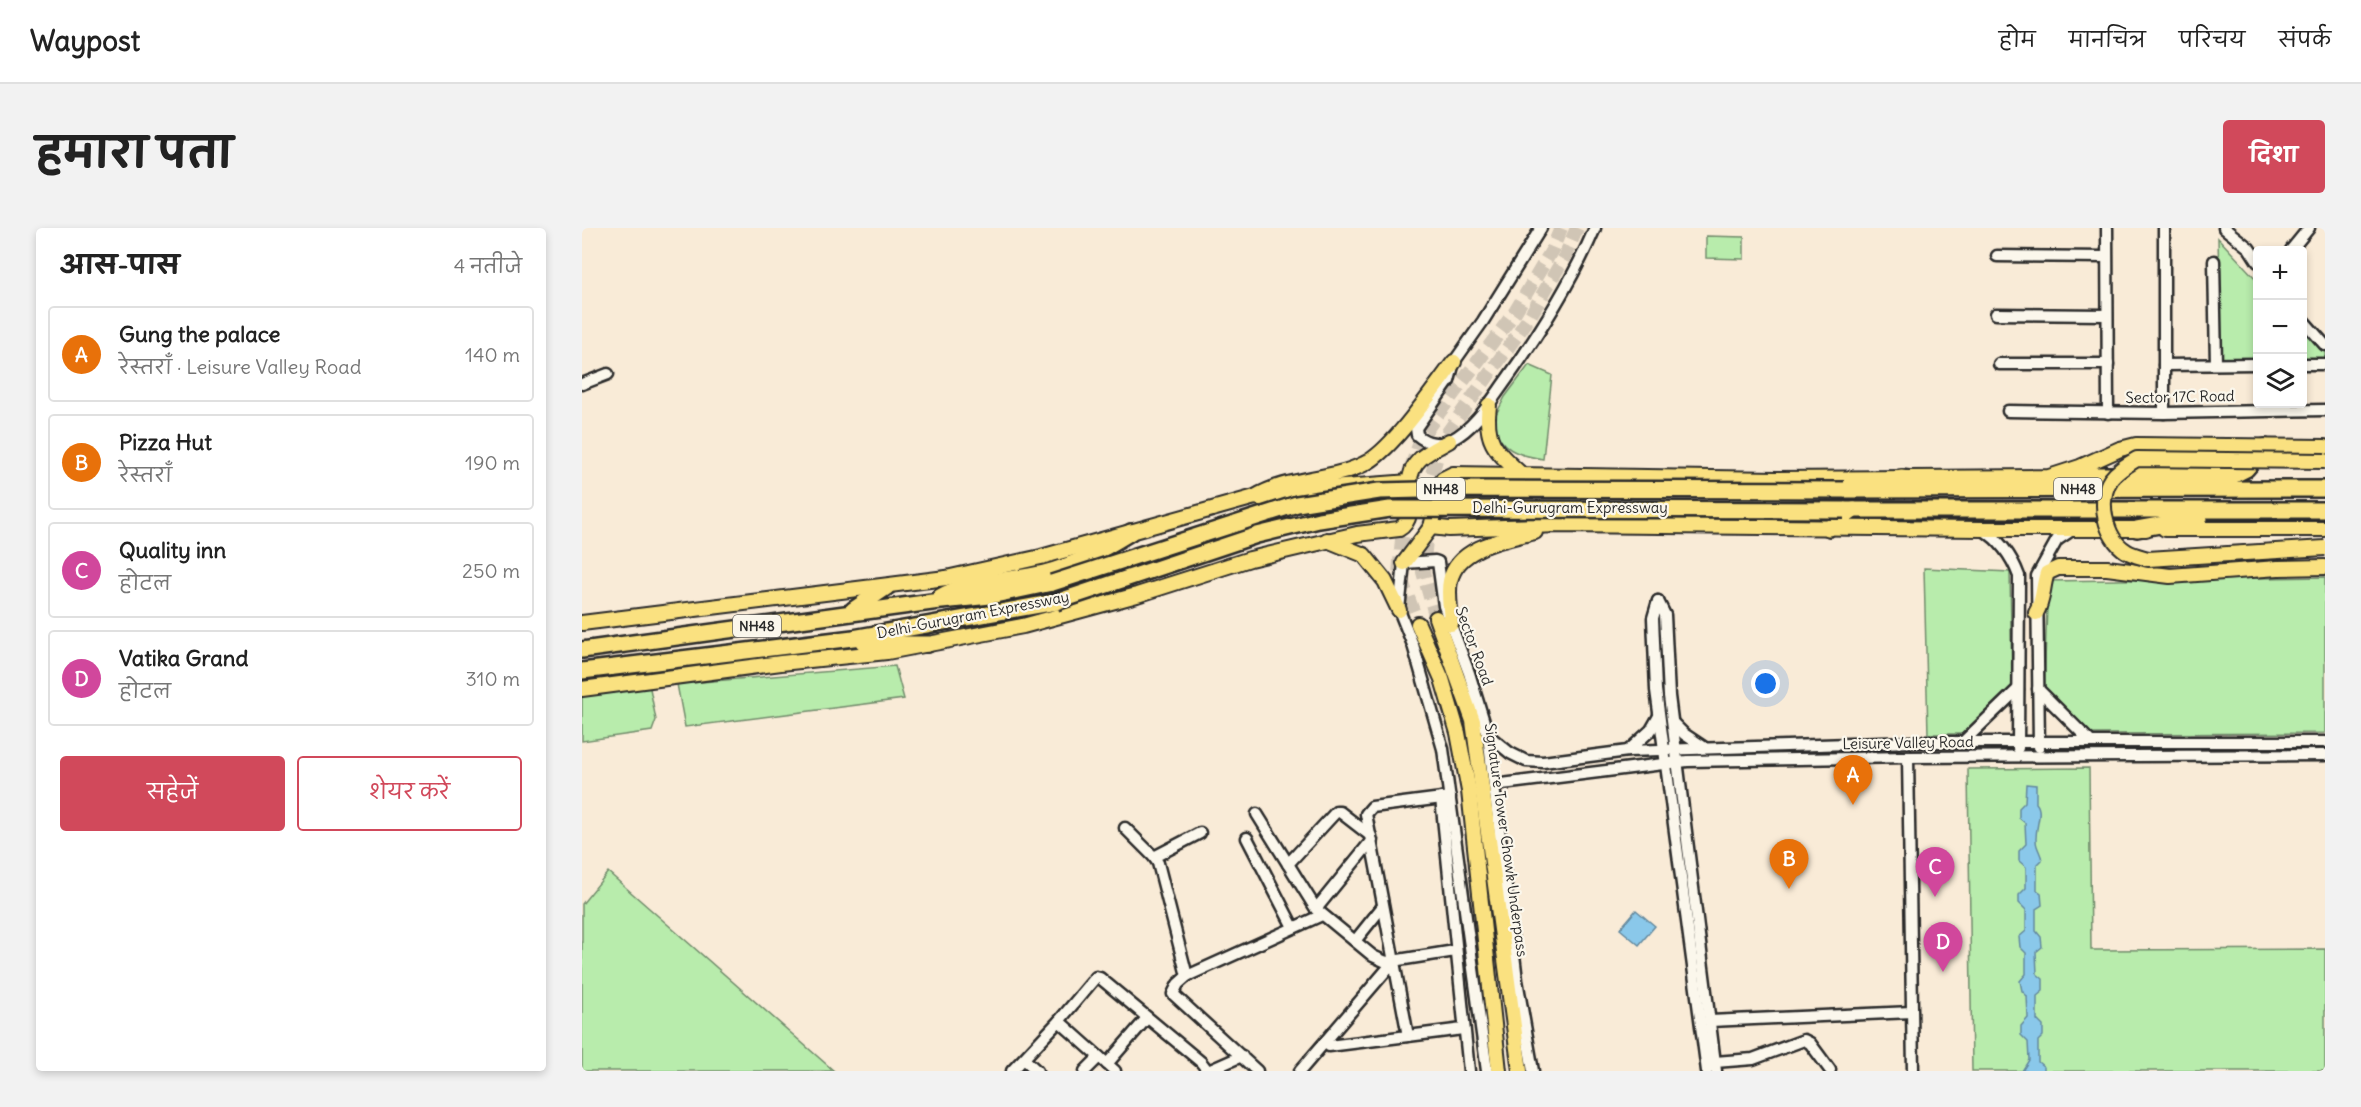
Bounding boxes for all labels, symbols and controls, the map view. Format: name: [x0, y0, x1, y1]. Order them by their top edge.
text: Waypost: [30, 23, 140, 59]
text: होम: [1999, 26, 2036, 53]
text: मानचित्र: [2069, 26, 2146, 53]
text: परिचय: [2179, 26, 2245, 53]
text: संपर्क: [2278, 26, 2331, 53]
button: दिशा: [2223, 120, 2325, 193]
text: हमारा पता: [36, 126, 233, 178]
map controls: [2253, 246, 2307, 408]
button: +: [2253, 246, 2307, 300]
text: आस-पास: [60, 248, 180, 281]
text: 4 नतीजे: [454, 253, 522, 278]
button: −: [2253, 300, 2307, 354]
text: Gung the palace: [119, 320, 280, 348]
text: A: [75, 342, 88, 367]
text: 140 m: [465, 342, 520, 367]
text: रेस्तराँ · Leisure Valley Road: [119, 354, 361, 379]
button: layers: [2253, 354, 2307, 408]
street label: Sector 17C Road: [2125, 386, 2235, 407]
text: Pizza Hut: [119, 428, 212, 456]
text: B: [75, 450, 88, 475]
text: 190 m: [465, 450, 520, 475]
text: रेस्तराँ: [119, 462, 172, 487]
road number: NH48: [1417, 478, 1465, 500]
road number: NH48: [2054, 478, 2102, 500]
street label: Delhi-Gurugram Expressway: [1472, 498, 1668, 517]
text: Quality inn: [119, 536, 226, 564]
text: C: [75, 558, 88, 583]
text: 250 m: [462, 558, 520, 583]
text: होटल: [119, 570, 171, 595]
street label: Delhi-Gurugram Expressway: [875, 587, 1071, 642]
street label: Sector Road: [1451, 604, 1498, 688]
road number: NH48: [733, 615, 781, 637]
text: Vatika Grand: [119, 644, 248, 672]
text: D: [74, 666, 89, 691]
text: 310 m: [465, 666, 520, 691]
your location: [1751, 669, 1780, 698]
text: होटल: [119, 678, 171, 703]
street label: Signature Tower Chowk Underpass: [1481, 722, 1532, 958]
street label: Leisure Valley Road: [1842, 732, 1974, 753]
button: सहेजें: [60, 756, 285, 831]
button: शेयर करें: [297, 756, 522, 831]
pin: A: [1834, 756, 1872, 805]
pin: B: [1770, 840, 1808, 889]
pin: C: [1916, 848, 1954, 897]
pin: D: [1924, 922, 1962, 972]

